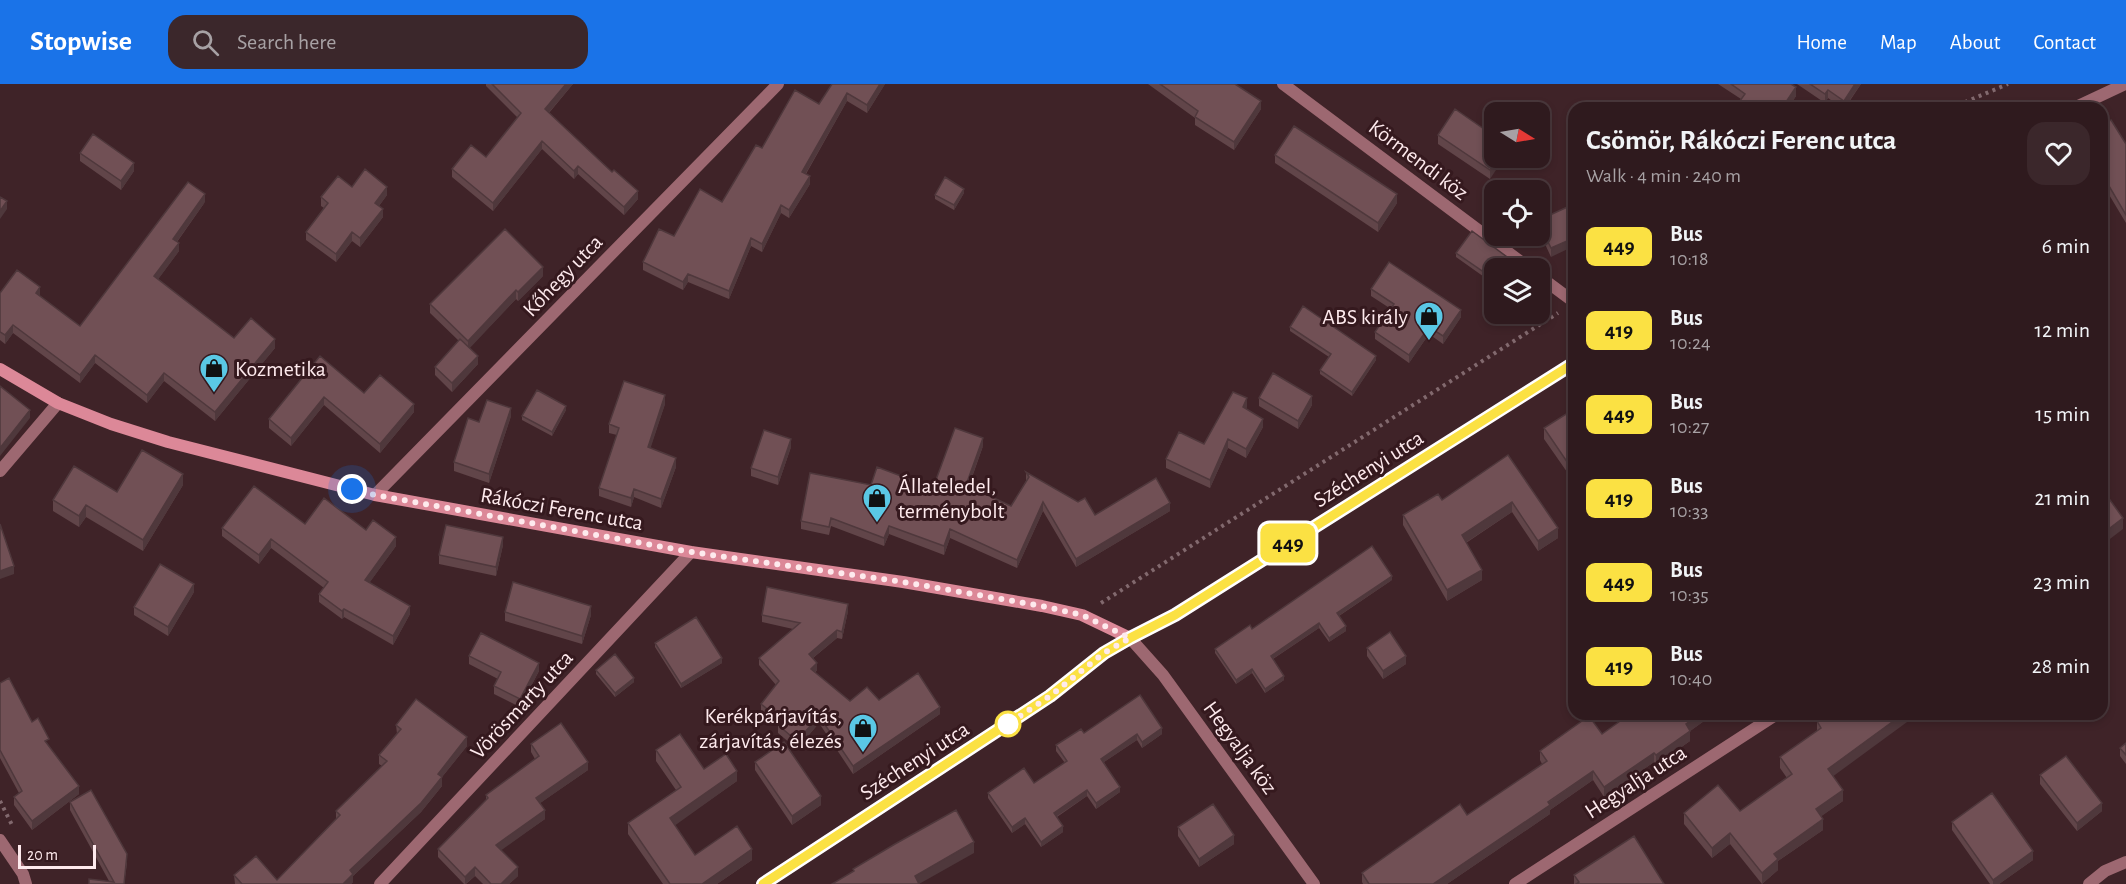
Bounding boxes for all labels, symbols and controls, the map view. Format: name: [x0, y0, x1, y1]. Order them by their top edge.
search box: [168, 15, 588, 69]
icon: search: [189, 26, 222, 59]
text: Stopwise: [30, 28, 132, 56]
text: Search here: [237, 31, 337, 53]
text: Home: [1796, 32, 1847, 53]
text: Map: [1880, 32, 1917, 53]
text: About: [1950, 32, 2000, 53]
text: Contact: [2033, 32, 2096, 53]
north arrow: [1484, 102, 1550, 168]
map controls: [1484, 102, 1550, 324]
street label: Körmendi köz: [1365, 116, 1472, 204]
button: heart: [2027, 122, 2090, 185]
text: Csömör, Rákóczi Ferenc utca: [1586, 127, 1897, 155]
text: Walk · 4 min · 240 m: [1586, 166, 1741, 186]
button: locate: [1484, 180, 1550, 246]
text: Bus: [1670, 223, 1703, 245]
street label: Kőhegy utca: [519, 231, 607, 321]
text: 6 min: [2042, 235, 2090, 257]
text: 449: [1603, 236, 1635, 257]
text: 10:18: [1670, 249, 1708, 269]
button: layers: [1484, 258, 1550, 324]
shop icon: ABS király: [1413, 300, 1445, 342]
place label: ABS király: [1322, 306, 1409, 328]
text: Bus: [1670, 307, 1703, 329]
text: 12 min: [2035, 319, 2090, 341]
text: 419: [1605, 320, 1633, 341]
text: 10:24: [1670, 333, 1711, 353]
shop icon: Kozmetika: [198, 352, 230, 394]
place label: Kozmetika: [235, 358, 326, 380]
text: Bus: [1670, 391, 1703, 413]
text: 15 min: [2035, 403, 2090, 425]
text: 449: [1603, 404, 1635, 425]
text: 10:27: [1670, 417, 1709, 437]
street label: Széchenyi utca: [1310, 426, 1427, 511]
your location: [337, 474, 367, 504]
place label: Állateledel, terménybolt: [898, 474, 1005, 522]
text: Bus: [1670, 475, 1703, 497]
shop icon: Állateledel, terménybolt: [861, 482, 893, 524]
street label: Rákóczi Ferenc utca: [479, 484, 645, 534]
text: 21 min: [2035, 487, 2090, 509]
text: 419: [1605, 488, 1633, 509]
text: 10:33: [1670, 501, 1709, 521]
line badge: 449: [1254, 524, 1322, 562]
text: 449: [1272, 533, 1304, 554]
text: Bus: [1670, 559, 1703, 581]
text: 23 min: [2033, 571, 2090, 593]
text: 449: [1603, 572, 1635, 593]
text: 10:35: [1670, 585, 1709, 605]
text: Bus: [1670, 643, 1703, 665]
street label: Vörösmarty utca: [466, 646, 577, 763]
text: 28 min: [2032, 655, 2090, 677]
text: 419: [1605, 656, 1633, 677]
text: 10:40: [1670, 669, 1712, 689]
street label: Hegyalja köz: [1199, 697, 1281, 798]
place label: Kerékpárjavítás, zárjavítás, élezés: [699, 705, 842, 752]
unlabelled marker: [995, 711, 1021, 737]
shop icon: Kerékpárjavítás, zárjavítás, élezés: [847, 712, 879, 754]
street label: Széchenyi utca: [856, 718, 973, 804]
street label: Hegyalja utca: [1581, 741, 1690, 823]
scale bar: [18, 842, 96, 870]
text: 20 m: [27, 847, 58, 863]

